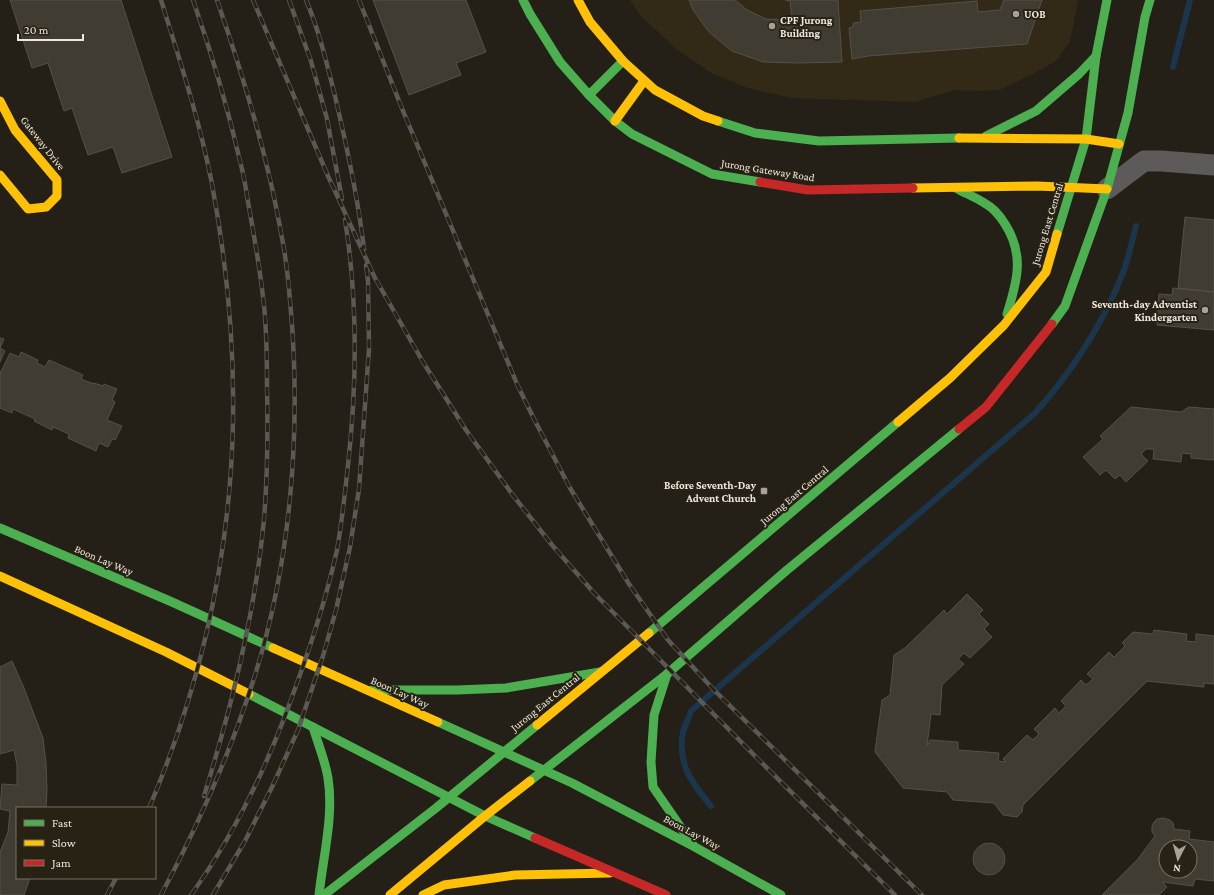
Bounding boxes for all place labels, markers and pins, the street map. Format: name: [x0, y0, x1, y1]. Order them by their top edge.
place label: UOB: [1024, 8, 1046, 20]
marker: UOB: [1011, 9, 1021, 19]
place label: CPF Jurong Building: [780, 14, 833, 39]
marker: CPF Jurong Building: [767, 21, 777, 31]
place label: Seventh-day Adventist Kindergarten: [1092, 298, 1198, 323]
marker: Seventh-day Adventist Kindergarten: [1200, 305, 1210, 315]
place label: Before Seventh-Day Advent Church: [664, 479, 757, 504]
marker: Before Seventh-Day Advent Church: [759, 486, 769, 496]

